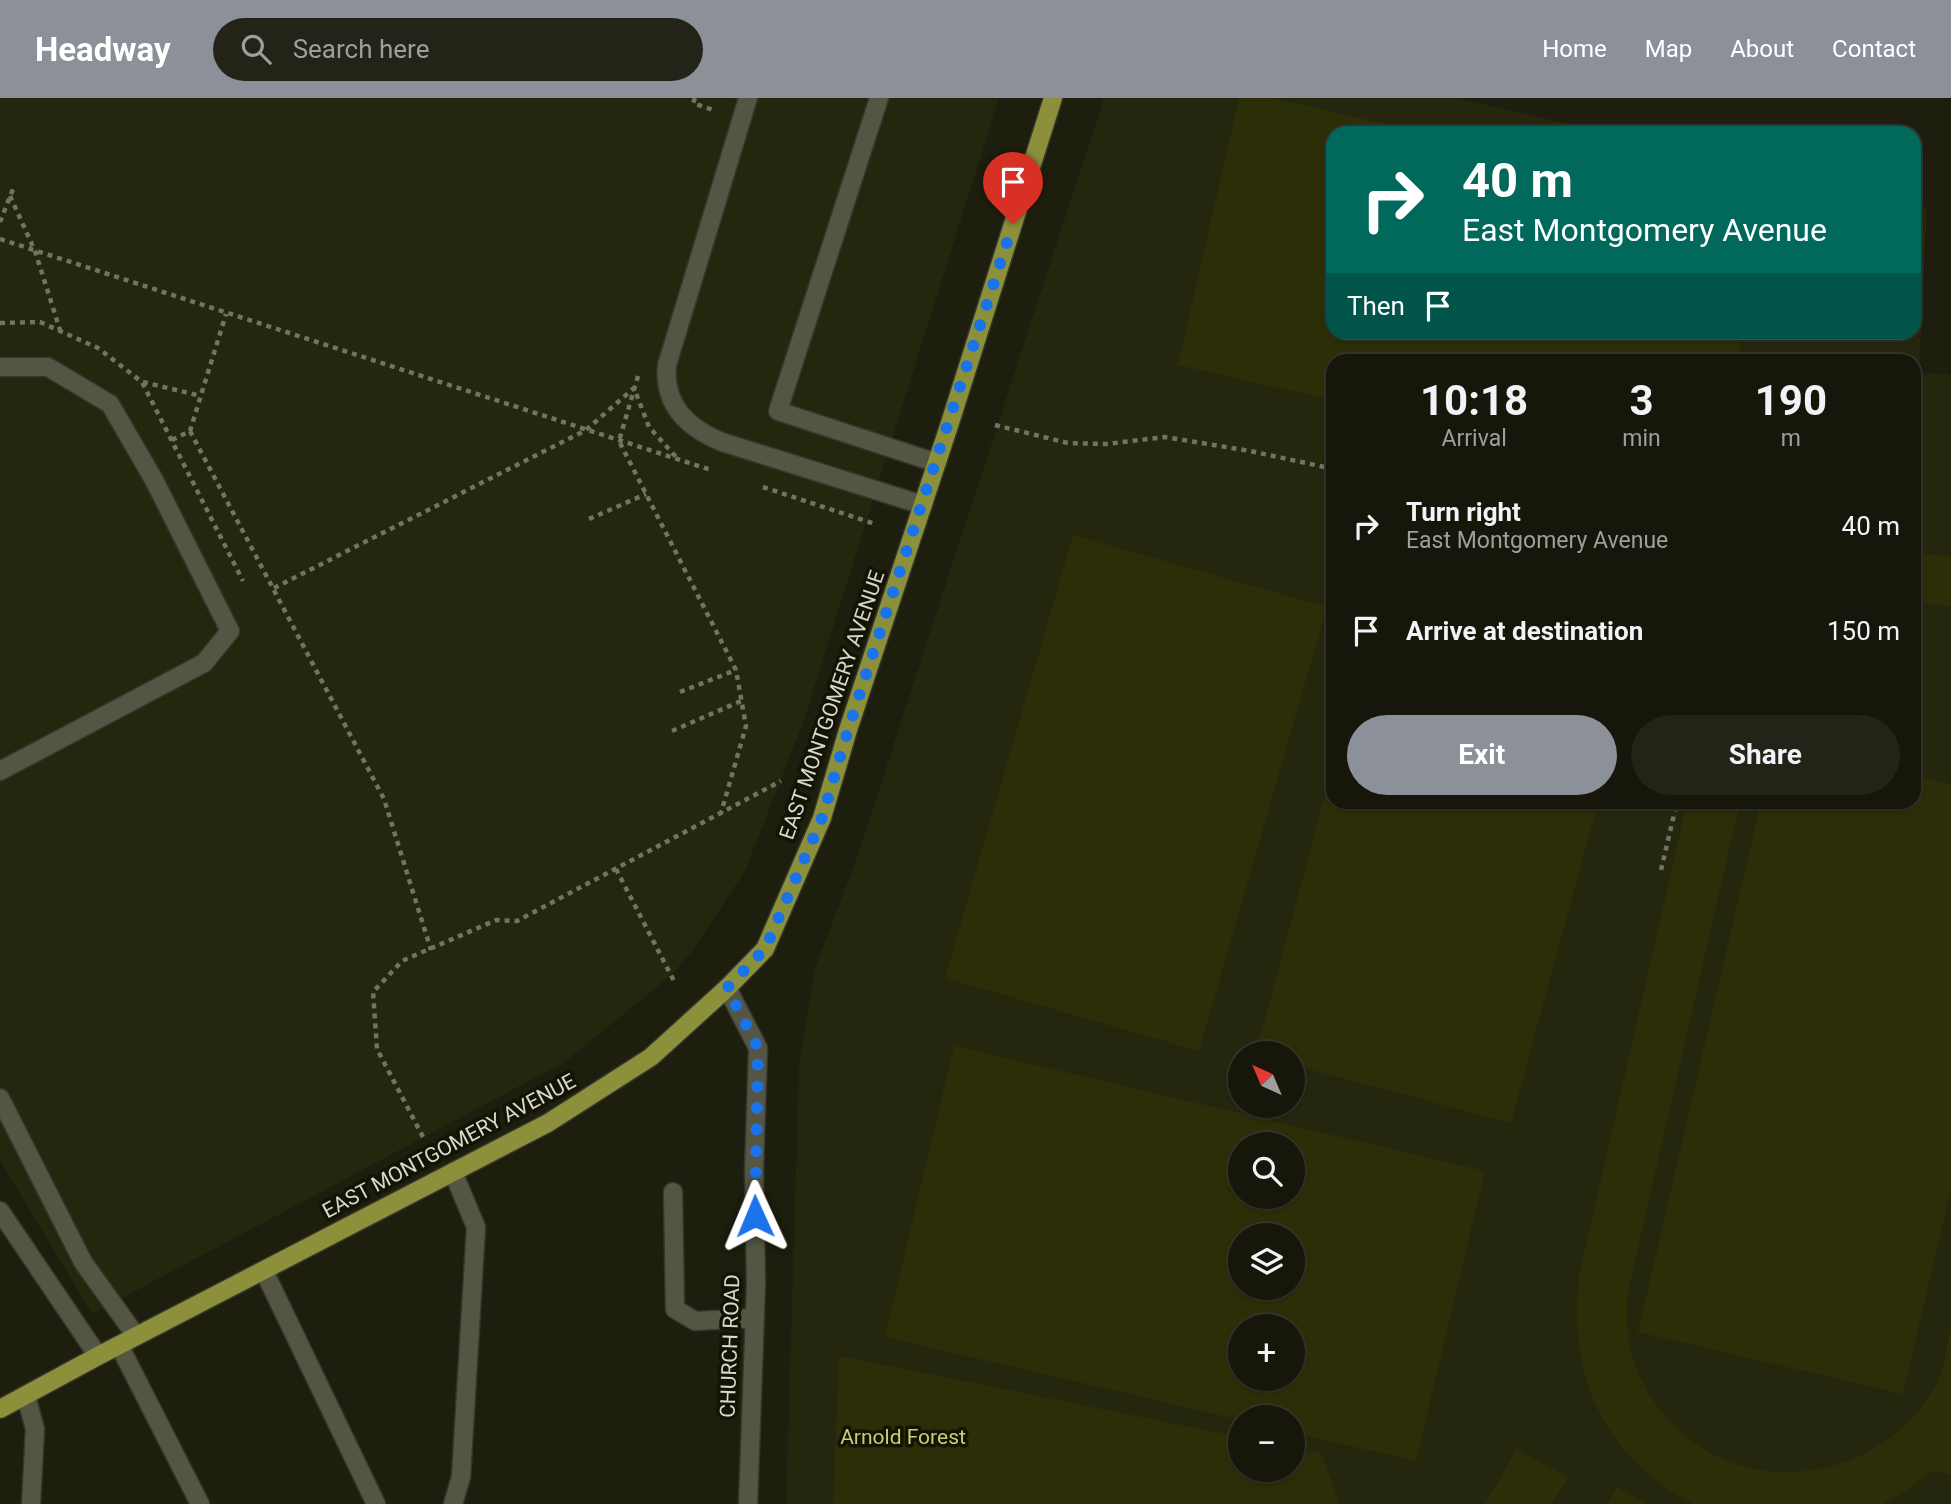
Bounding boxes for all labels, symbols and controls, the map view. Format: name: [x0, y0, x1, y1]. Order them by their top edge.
search box: [213, 18, 703, 81]
text: Headway: [35, 30, 171, 69]
icon: search: [237, 30, 275, 68]
text: Search here: [293, 34, 429, 64]
text: Home: [1542, 35, 1607, 63]
text: Map: [1645, 35, 1692, 63]
text: About: [1730, 35, 1794, 63]
text: Contact: [1832, 35, 1916, 63]
pin: [983, 152, 1043, 224]
text: 40 m: [1462, 152, 1573, 209]
icon: right: [1347, 154, 1438, 245]
icon: arrive: [994, 163, 1032, 201]
text: East Montgomery Avenue: [1462, 211, 1827, 249]
icon: arrive: [1419, 287, 1457, 325]
text: Then: [1347, 291, 1405, 321]
text: 10:18: [1420, 376, 1528, 425]
text: 3: [1629, 376, 1654, 425]
text: 190: [1755, 376, 1827, 425]
text: Arrival: [1441, 425, 1507, 452]
text: min: [1622, 425, 1661, 452]
text: m: [1781, 425, 1801, 452]
text: Turn right: [1406, 497, 1521, 527]
icon: right: [1347, 507, 1385, 545]
text: 40 m: [1842, 511, 1900, 541]
text: East Montgomery Avenue: [1406, 527, 1668, 554]
street label: EAST MONTGOMERY AVENUE: [775, 567, 889, 843]
icon: arrive: [1347, 612, 1385, 650]
text: Arrive at destination: [1406, 616, 1643, 646]
text: 150 m: [1827, 616, 1900, 646]
button: Exit: [1347, 715, 1617, 795]
button: Share: [1631, 715, 1900, 795]
north arrow: [1228, 1041, 1306, 1118]
map controls: [1228, 1041, 1305, 1482]
street label: EAST MONTGOMERY AVENUE: [318, 1069, 580, 1223]
button: search: [1228, 1132, 1305, 1209]
position arrow: [718, 1179, 792, 1253]
button: layers: [1228, 1223, 1305, 1300]
street label: CHURCH ROAD: [715, 1274, 745, 1418]
button: +: [1228, 1314, 1305, 1391]
button: −: [1228, 1405, 1305, 1482]
park label: Arnold Forest: [840, 1425, 966, 1449]

